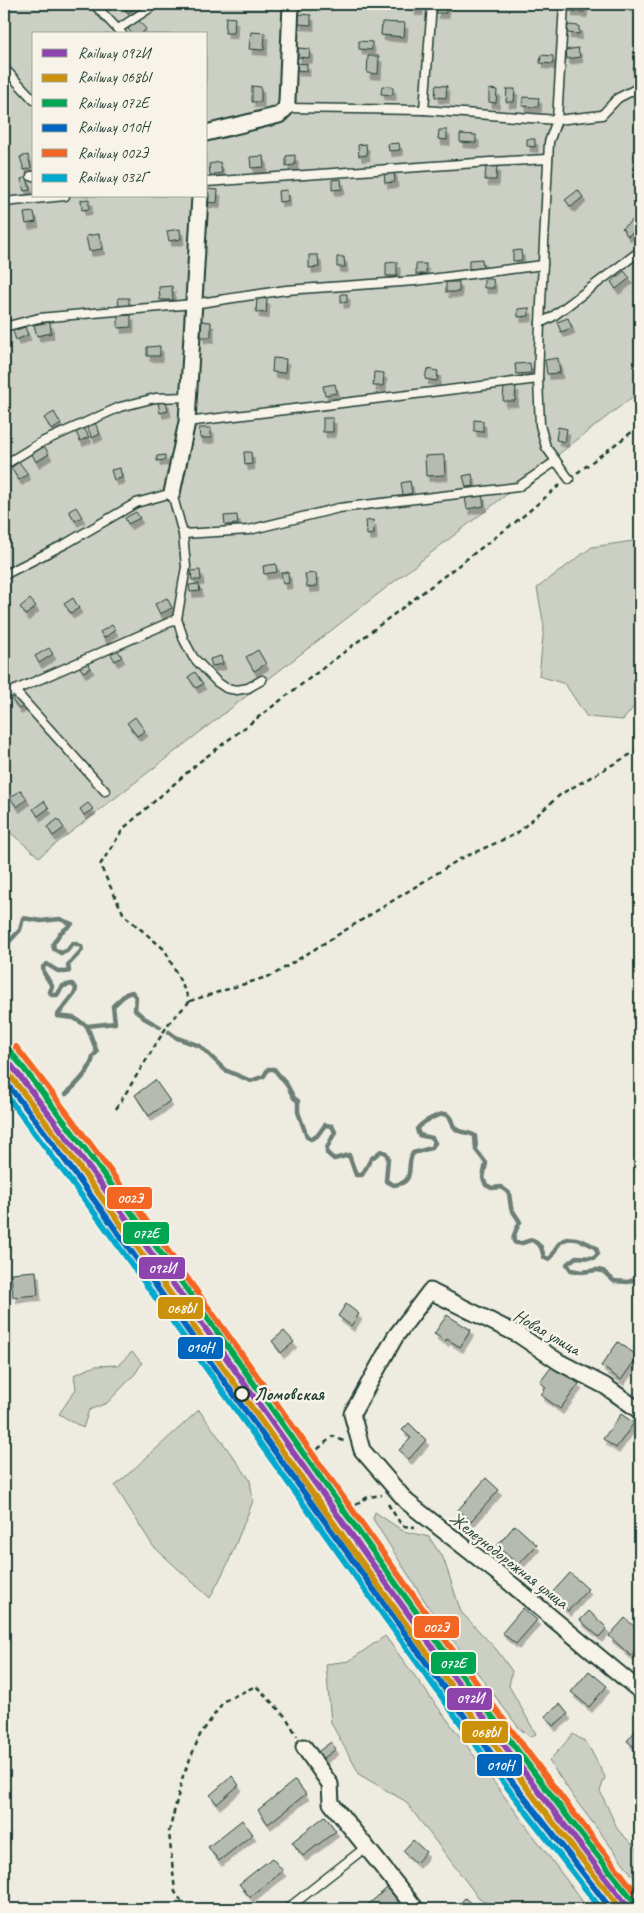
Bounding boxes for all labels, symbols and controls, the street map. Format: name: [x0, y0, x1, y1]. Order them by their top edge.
legend: [32, 32, 208, 198]
text: Railway 092И: [78, 44, 153, 63]
text: Railway 068Ы: [78, 68, 154, 87]
text: Railway 072Е: [78, 94, 151, 113]
text: Railway 010Н: [78, 118, 152, 137]
text: Railway 002Э: [78, 144, 150, 163]
text: Railway 032Г: [78, 168, 151, 187]
line badge: 002Э: [106, 1186, 153, 1210]
text: 002Э: [117, 1190, 145, 1207]
line badge: 072Е: [122, 1221, 170, 1245]
text: 072Е: [133, 1225, 162, 1242]
line badge: 092И: [138, 1256, 186, 1280]
text: 092И: [148, 1260, 179, 1277]
line badge: 068Ы: [157, 1296, 204, 1320]
text: 068Ы: [167, 1300, 198, 1317]
street label: Новая улица: [510, 1304, 586, 1361]
line badge: 010Н: [177, 1336, 224, 1360]
text: 010Н: [187, 1339, 216, 1356]
place label: Ломовская: [254, 1383, 325, 1405]
marker: Ломовская: [234, 1386, 250, 1402]
street label: Железнодорожная улица: [445, 1507, 574, 1615]
line badge: 002Э: [413, 1615, 460, 1639]
text: 002Э: [423, 1619, 451, 1636]
line badge: 072Е: [430, 1651, 477, 1675]
text: 072Е: [440, 1655, 469, 1672]
line badge: 092И: [446, 1687, 493, 1711]
text: 092И: [456, 1690, 487, 1707]
line badge: 068Ы: [461, 1720, 509, 1744]
text: 068Ы: [471, 1724, 502, 1741]
line badge: 010Н: [476, 1753, 523, 1777]
text: 010Н: [487, 1757, 516, 1774]

